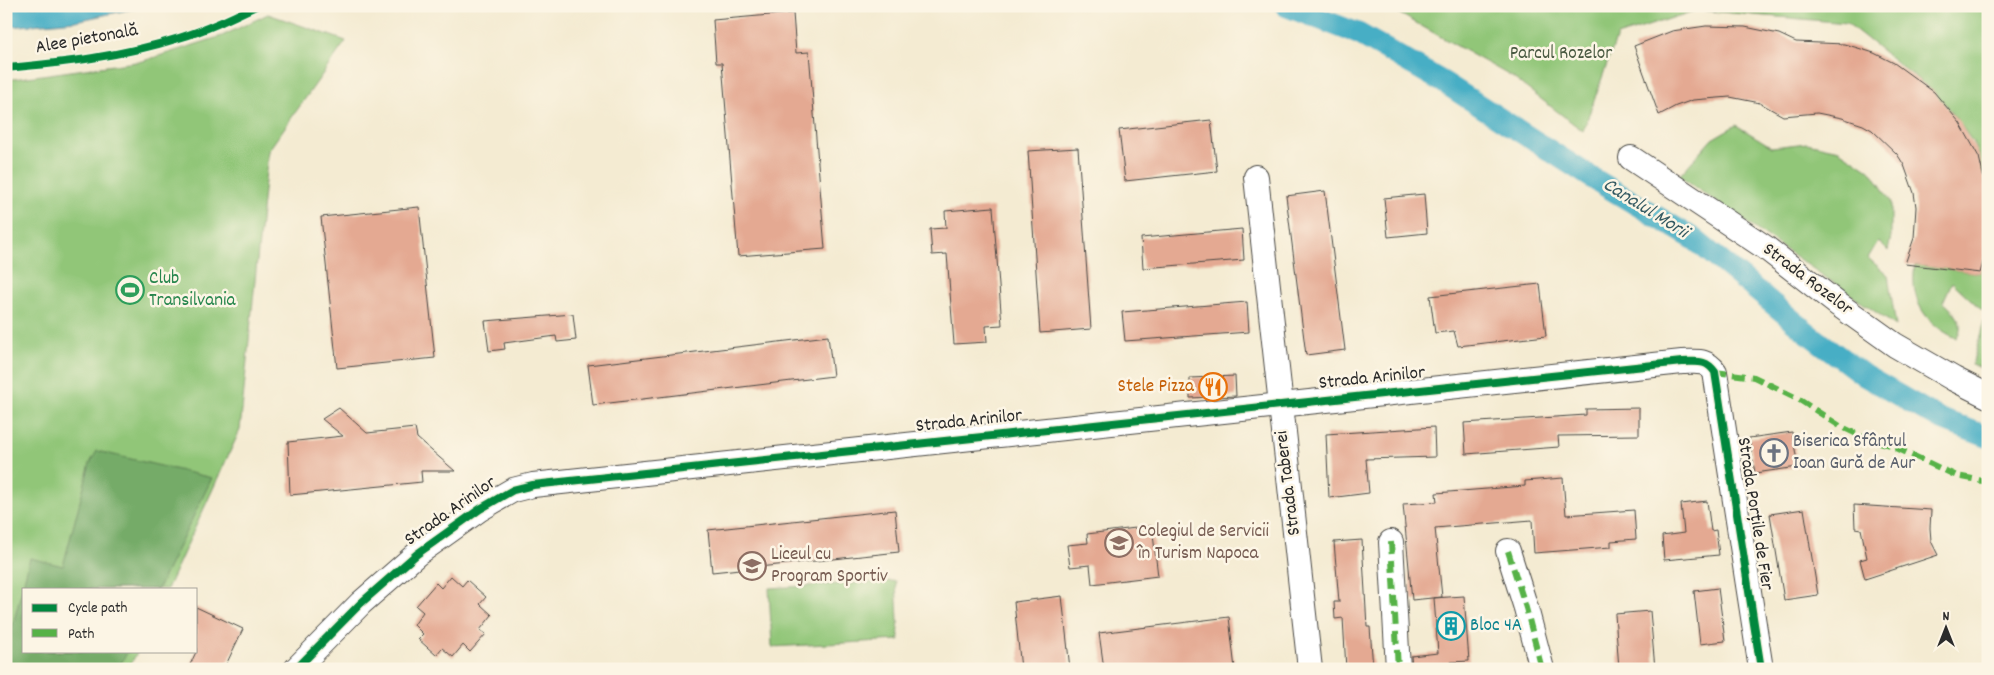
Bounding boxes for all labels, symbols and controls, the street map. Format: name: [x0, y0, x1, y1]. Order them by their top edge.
street label: Alee pietonală: [34, 18, 141, 62]
park label: Parcul Rozelor: [1510, 41, 1612, 68]
water label: Canalul Morii: [1597, 172, 1696, 248]
street label: Strada Rozelor: [1756, 237, 1858, 323]
place label: Club Transilvania: [149, 266, 236, 315]
sports icon: Club Transilvania: [115, 275, 145, 305]
street label: Strada Arinilor: [1318, 360, 1426, 398]
restaurant icon: Stele Pizza: [1198, 372, 1228, 402]
place label: Stele Pizza: [1118, 374, 1195, 401]
street label: Strada Arinilor: [915, 403, 1023, 441]
street label: Strada Taberei: [1269, 428, 1309, 537]
place label: Biserica Sfântul Ioan Gură de Aur: [1793, 429, 1915, 478]
street label: Strada Porțile de Fier: [1729, 436, 1779, 592]
church icon: Biserica Sfântul Ioan Gură de Aur: [1759, 438, 1789, 468]
street label: Strada Arinilor: [400, 470, 502, 554]
place label: Colegiul de Servicii în Turism Napoca: [1136, 519, 1270, 568]
school or university icon: Colegiul de Servicii în Turism Napoca: [1104, 528, 1134, 558]
place label: Liceul cu Program Sportiv: [771, 542, 888, 591]
school or university icon: Liceul cu Program Sportiv: [737, 551, 767, 581]
legend: [22, 588, 198, 652]
text: Cycle path: [68, 598, 128, 620]
north arrow: [1922, 602, 1972, 652]
text: N: [1943, 607, 1950, 627]
building icon: Bloc 4A: [1436, 611, 1466, 641]
place label: Bloc 4A: [1470, 613, 1522, 640]
text: Path: [68, 624, 94, 646]

